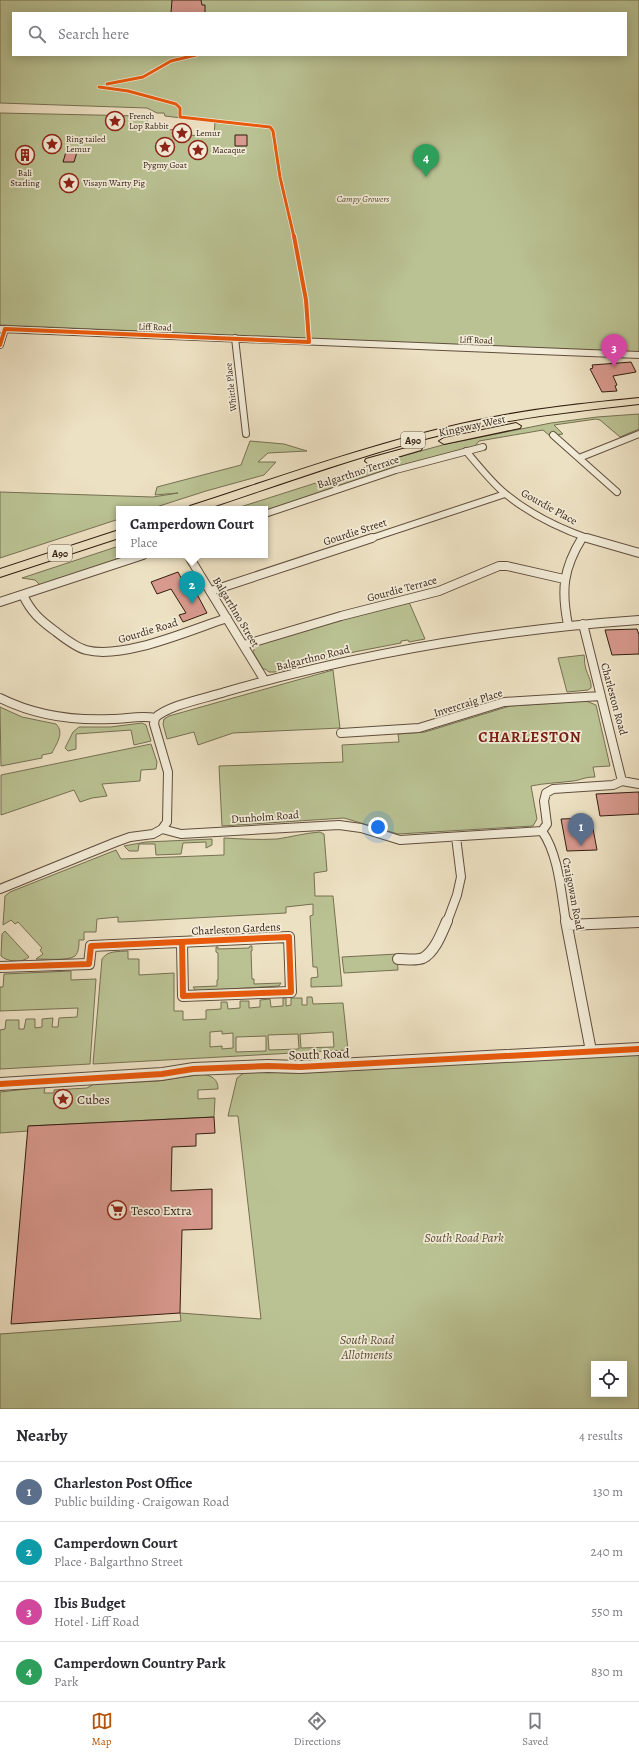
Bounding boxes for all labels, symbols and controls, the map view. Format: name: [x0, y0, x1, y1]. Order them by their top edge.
search box: [12, 12, 627, 56]
icon: search: [26, 23, 48, 45]
text: Search here: [58, 24, 129, 44]
place icon: French Lop Rabbit: [104, 110, 126, 132]
place label: French Lop Rabbit: [129, 110, 169, 132]
place icon: Lemur: [171, 122, 193, 144]
place label: Lemur: [196, 127, 221, 139]
place icon: Ring tailed Lemur: [41, 133, 63, 155]
place label: Ring tailed Lemur: [66, 133, 106, 155]
place icon: Pygmy Goat: [154, 136, 176, 158]
place icon: Macaque: [187, 139, 209, 161]
building icon: Bali Starling: [14, 144, 36, 166]
place label: Macaque: [212, 144, 245, 156]
pin: 4: [413, 144, 439, 177]
place label: Pygmy Goat: [143, 159, 187, 171]
place label: Bali Starling: [10, 167, 40, 189]
place icon: Visayn Warty Pig: [58, 172, 80, 194]
place label: Visayn Warty Pig: [82, 177, 146, 189]
park label: Campy Growers: [337, 193, 389, 205]
street label: Liff Road: [138, 320, 172, 334]
street label: Liff Road: [459, 333, 493, 347]
pin: 3: [601, 334, 627, 367]
street label: Whittle Place: [222, 362, 240, 413]
street label: Kingsway West: [437, 412, 507, 440]
road number: A90: [401, 432, 425, 448]
street label: Balgarthno Terrace: [315, 452, 401, 492]
street label: Gourdie Place: [518, 485, 580, 529]
popup: [116, 506, 268, 558]
text: Camperdown Court: [130, 514, 254, 534]
street label: Gourdie Street: [321, 515, 389, 549]
text: Place: [130, 534, 158, 551]
road number: A90: [48, 545, 72, 561]
pin: 2: [179, 571, 205, 604]
street label: Gourdie Terrace: [365, 572, 439, 606]
street label: Balgarthno Street: [209, 574, 263, 650]
street label: Gourdie Road: [116, 615, 180, 647]
street label: Balgarthno Road: [275, 642, 351, 674]
street label: Charleston Road: [597, 661, 631, 737]
street label: Invercraig Place: [432, 685, 504, 721]
district label: CHARLESTON: [478, 727, 582, 747]
street label: Dunholm Road: [231, 807, 300, 827]
pin: 1: [568, 813, 594, 846]
your location: [368, 817, 388, 837]
street label: Craigowan Road: [559, 856, 587, 932]
street label: Charleston Gardens: [191, 919, 281, 939]
street label: South Road: [288, 1044, 350, 1064]
place icon: Cubes: [52, 1088, 74, 1110]
place label: Cubes: [77, 1091, 110, 1108]
supermarket icon: Tesco Extra: [106, 1199, 128, 1221]
place label: Tesco Extra: [131, 1202, 192, 1219]
park label: South Road Park: [424, 1229, 504, 1246]
park label: South Road Allotments: [340, 1331, 394, 1363]
map controls: [591, 1361, 627, 1397]
button: locate: [591, 1361, 627, 1397]
text: Nearby: [16, 1424, 67, 1447]
text: 4 results: [579, 1427, 623, 1444]
text: Charleston Post Office: [54, 1473, 193, 1493]
text: 1: [27, 1483, 31, 1500]
text: 130 m: [593, 1483, 623, 1500]
text: Public building · Craigowan Road: [54, 1493, 229, 1510]
text: Camperdown Court: [54, 1533, 178, 1553]
text: 2: [26, 1543, 32, 1560]
text: 240 m: [591, 1543, 623, 1560]
text: Place · Balgarthno Street: [54, 1553, 183, 1570]
text: Ibis Budget: [54, 1593, 126, 1613]
text: 3: [26, 1603, 32, 1620]
text: 550 m: [592, 1603, 623, 1620]
text: Hotel · Liff Road: [54, 1613, 139, 1630]
text: Camperdown Country Park: [54, 1653, 225, 1673]
text: 4: [26, 1663, 32, 1680]
text: 830 m: [591, 1663, 623, 1680]
text: Park: [54, 1673, 78, 1690]
tab: Map: [91, 1710, 113, 1749]
tab: Directions: [294, 1710, 341, 1749]
tab: Saved: [522, 1710, 548, 1749]

